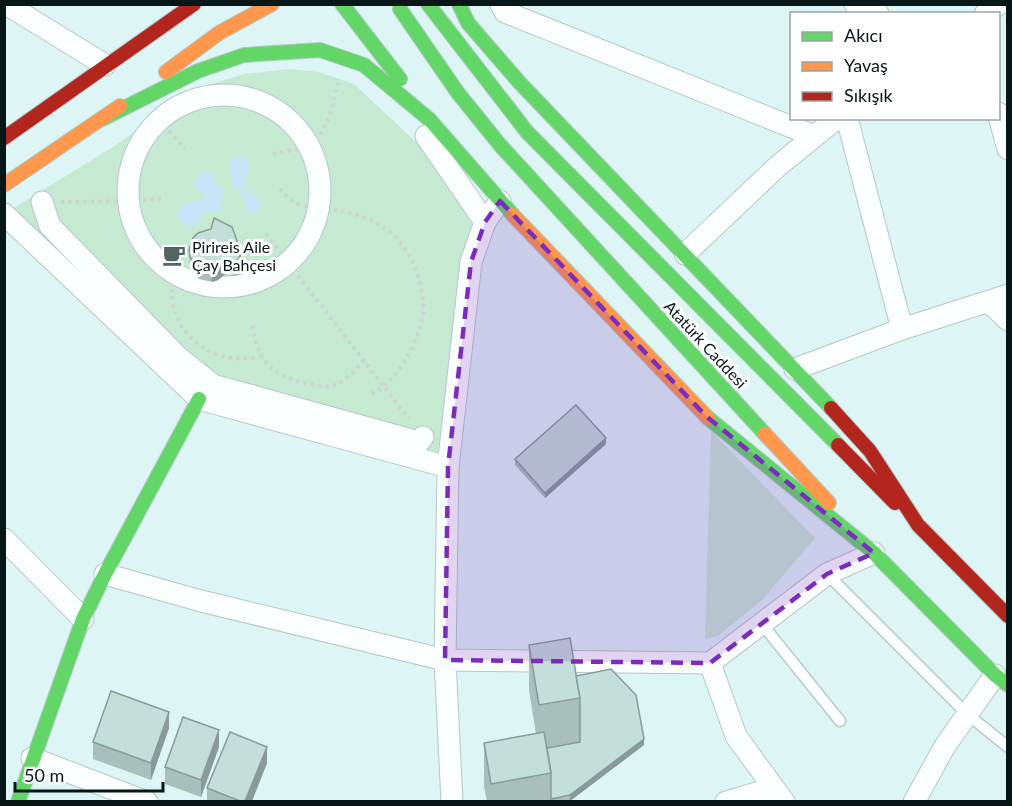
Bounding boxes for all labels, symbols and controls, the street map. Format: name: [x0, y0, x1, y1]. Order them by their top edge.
legend: [790, 12, 1000, 120]
text: Akıcı: [844, 24, 883, 46]
text: Yavaş: [844, 54, 888, 76]
text: Sıkışık: [844, 84, 894, 106]
place label: Pirireis Aile Çay Bahçesi: [192, 237, 276, 274]
cafe icon: Pirireis Aile Çay Bahçesi: [161, 242, 187, 268]
street label: Atatürk Caddesi: [661, 296, 751, 392]
scale bar: [15, 755, 164, 793]
text: 50 m: [24, 764, 64, 786]

